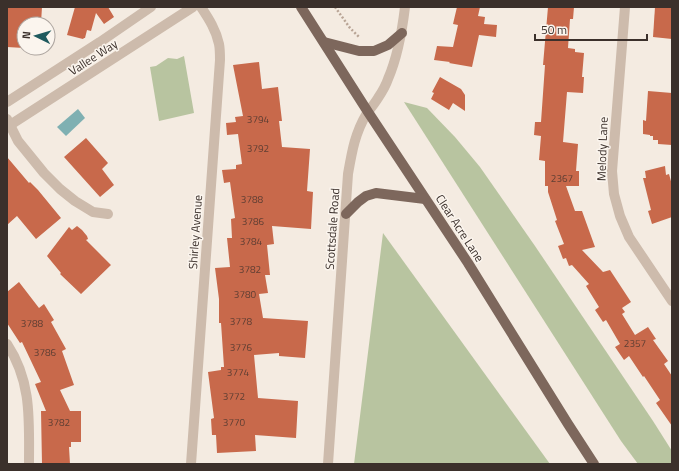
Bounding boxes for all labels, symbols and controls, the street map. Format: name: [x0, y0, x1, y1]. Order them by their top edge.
north arrow: [16, 16, 56, 56]
scale bar: [535, 16, 647, 42]
text: 50 m: [541, 20, 567, 39]
text: N: [18, 31, 34, 40]
street label: Vallee Way: [65, 34, 121, 80]
house number: 3794: [247, 112, 270, 127]
street label: Melody Lane: [591, 117, 613, 181]
house number: 3792: [247, 141, 269, 156]
house number: 2367: [551, 171, 573, 186]
street label: Scottsdale Road: [320, 188, 344, 270]
street label: Clear Acre Lane: [431, 190, 489, 266]
house number: 3788: [241, 192, 264, 207]
street label: Shirley Avenue: [183, 194, 207, 270]
house number: 3786: [242, 214, 265, 229]
house number: 3784: [240, 234, 263, 249]
house number: 3782: [239, 262, 261, 277]
house number: 3780: [234, 287, 257, 302]
house number: 3778: [230, 314, 253, 329]
house number: 3788: [21, 316, 44, 331]
house number: 2357: [624, 336, 646, 351]
house number: 3776: [230, 340, 253, 355]
house number: 3786: [34, 345, 57, 360]
house number: 3774: [227, 365, 250, 380]
house number: 3772: [223, 389, 245, 404]
house number: 3782: [48, 415, 70, 430]
house number: 3770: [223, 415, 246, 430]

